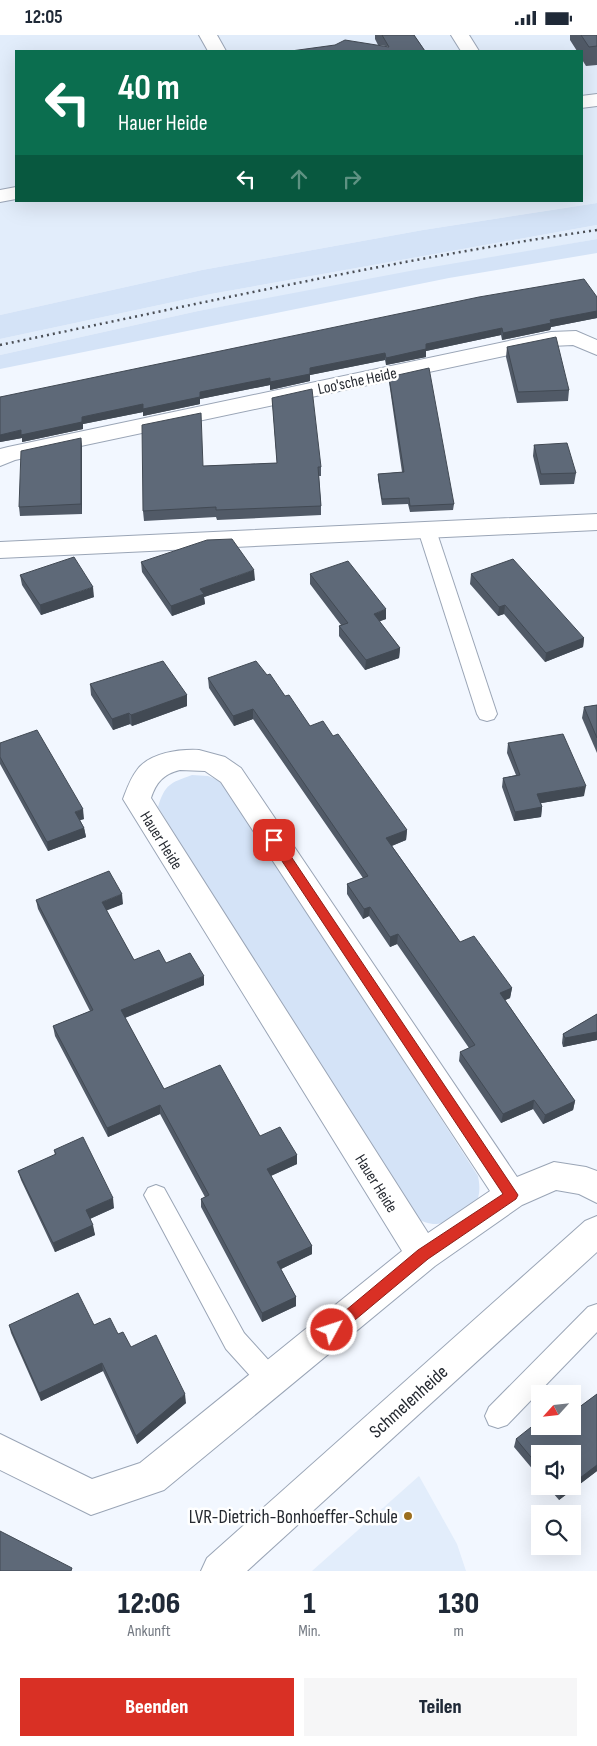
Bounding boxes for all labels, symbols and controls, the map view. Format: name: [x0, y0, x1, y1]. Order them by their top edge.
text: 12:05: [25, 6, 63, 29]
text: 40 m: [118, 67, 180, 110]
icon: left: [35, 70, 100, 135]
text: Hauer Heide: [118, 110, 208, 137]
icon: left: [232, 165, 260, 193]
icon: ahead: [285, 165, 313, 193]
icon: right: [338, 165, 366, 193]
street label: Loo'sche Heide: [316, 364, 398, 399]
street label: Hauer Heide: [135, 808, 186, 873]
pin: [253, 819, 295, 861]
icon: arrive: [260, 826, 288, 854]
street label: Hauer Heide: [350, 1151, 401, 1216]
position arrow: [305, 1303, 357, 1355]
street label: Schmelenheide: [365, 1361, 453, 1443]
north arrow: [531, 1385, 581, 1435]
map controls: [531, 1385, 581, 1555]
button: sound: [531, 1445, 581, 1495]
button: search: [531, 1505, 581, 1555]
place label: LVR-Dietrich-Bonhoeffer-Schule: [189, 1506, 398, 1529]
marker: LVR-Dietrich-Bonhoeffer-Schule: [402, 1510, 414, 1522]
text: 12:06: [118, 1586, 180, 1622]
text: 1: [303, 1586, 316, 1622]
text: 130: [438, 1586, 479, 1622]
text: Ankunft: [128, 1622, 171, 1641]
text: Min.: [298, 1622, 321, 1641]
text: m: [454, 1622, 464, 1641]
button: Beenden: [20, 1678, 294, 1736]
button: Teilen: [304, 1678, 577, 1736]

